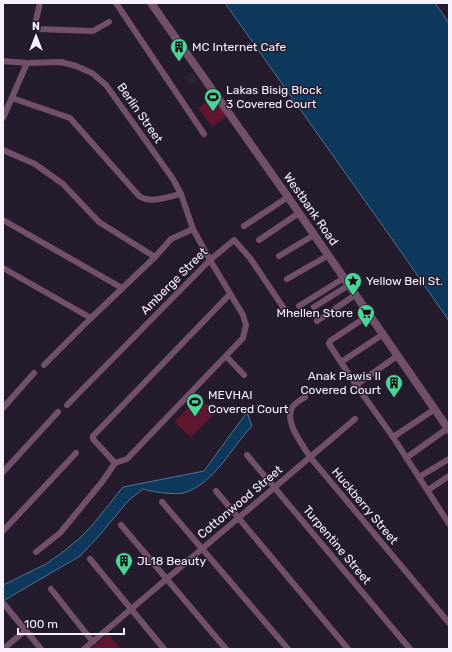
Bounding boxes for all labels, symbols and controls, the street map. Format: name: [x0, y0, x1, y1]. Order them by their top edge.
north arrow: [16, 16, 56, 56]
text: N: [32, 20, 40, 33]
building icon: MC Internet Cafe: [169, 37, 189, 62]
place label: MC Internet Cafe: [192, 40, 287, 54]
street label: Berlin Street: [114, 80, 166, 146]
place label: Lakas Bisig Block 3 Covered Court: [226, 83, 323, 111]
sports icon: Lakas Bisig Block 3 Covered Court: [203, 87, 223, 112]
street label: Westbank Road: [281, 170, 341, 248]
street label: Amberge Street: [138, 245, 210, 317]
place icon: Yellow Bell St.: [343, 271, 363, 296]
place label: Yellow Bell St.: [366, 274, 443, 288]
supermarket icon: Mhellen Store: [356, 303, 376, 328]
place label: Mhellen Store: [276, 306, 353, 320]
place label: Anak Pawis II Covered Court: [301, 369, 381, 397]
building icon: Anak Pawis II Covered Court: [384, 373, 404, 398]
place label: MEVHAI Covered Court: [208, 388, 289, 416]
sports icon: MEVHAI Covered Court: [185, 392, 205, 417]
street label: Cottonwood Street: [195, 462, 285, 542]
street label: Huckberry Street: [329, 465, 401, 547]
street label: Turpentine Street: [300, 503, 374, 587]
building icon: JL18 Beauty: [114, 551, 134, 576]
place label: JL18 Beauty: [137, 554, 207, 568]
scale bar: [18, 610, 124, 636]
text: 100 m: [24, 617, 58, 631]

